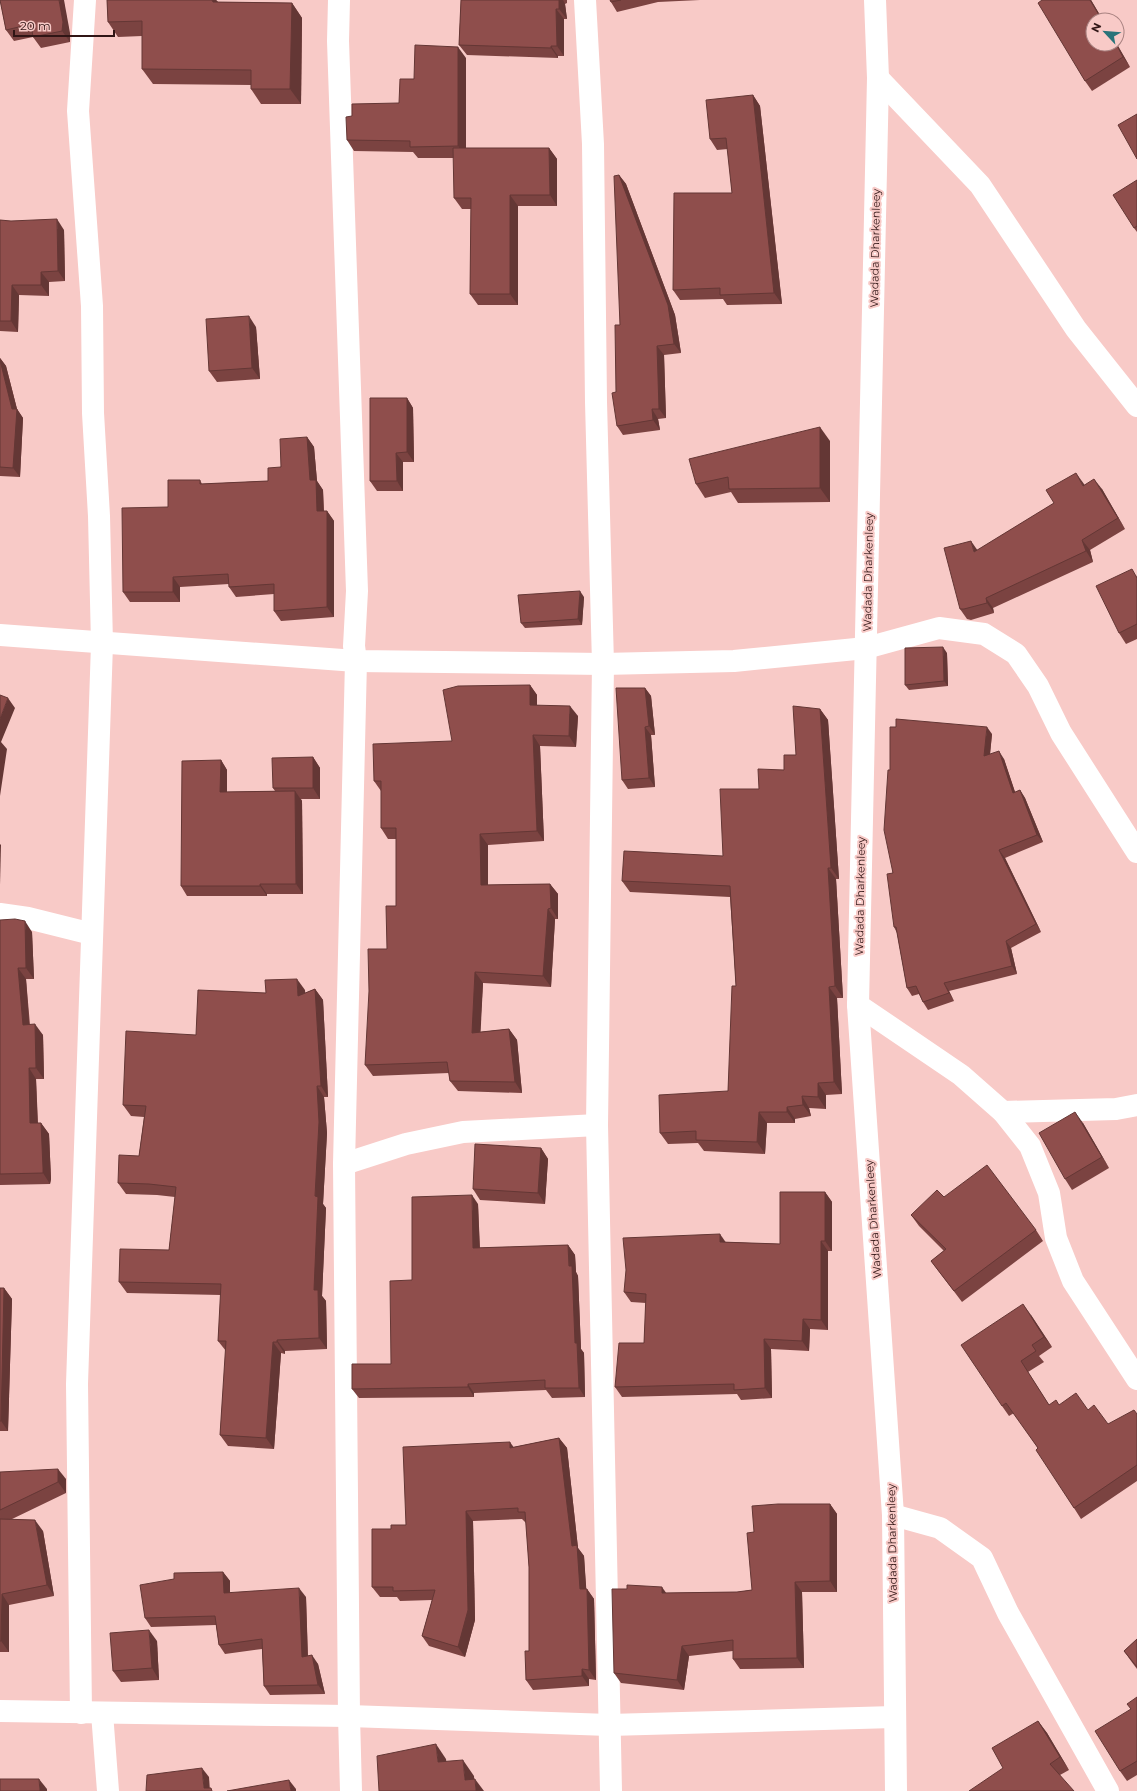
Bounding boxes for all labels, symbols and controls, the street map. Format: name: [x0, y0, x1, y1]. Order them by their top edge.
scale bar: [14, 12, 114, 38]
north arrow: [1085, 12, 1125, 52]
text: 20 m: [20, 18, 51, 33]
text: N: [1088, 21, 1104, 35]
street label: Wadada Dharkenleey: [867, 188, 883, 308]
street label: Wadada Dharkenleey: [860, 512, 876, 632]
street label: Wadada Dharkenleey: [852, 836, 868, 956]
street label: Wadada Dharkenleey: [862, 1159, 884, 1279]
street label: Wadada Dharkenleey: [884, 1483, 900, 1603]

